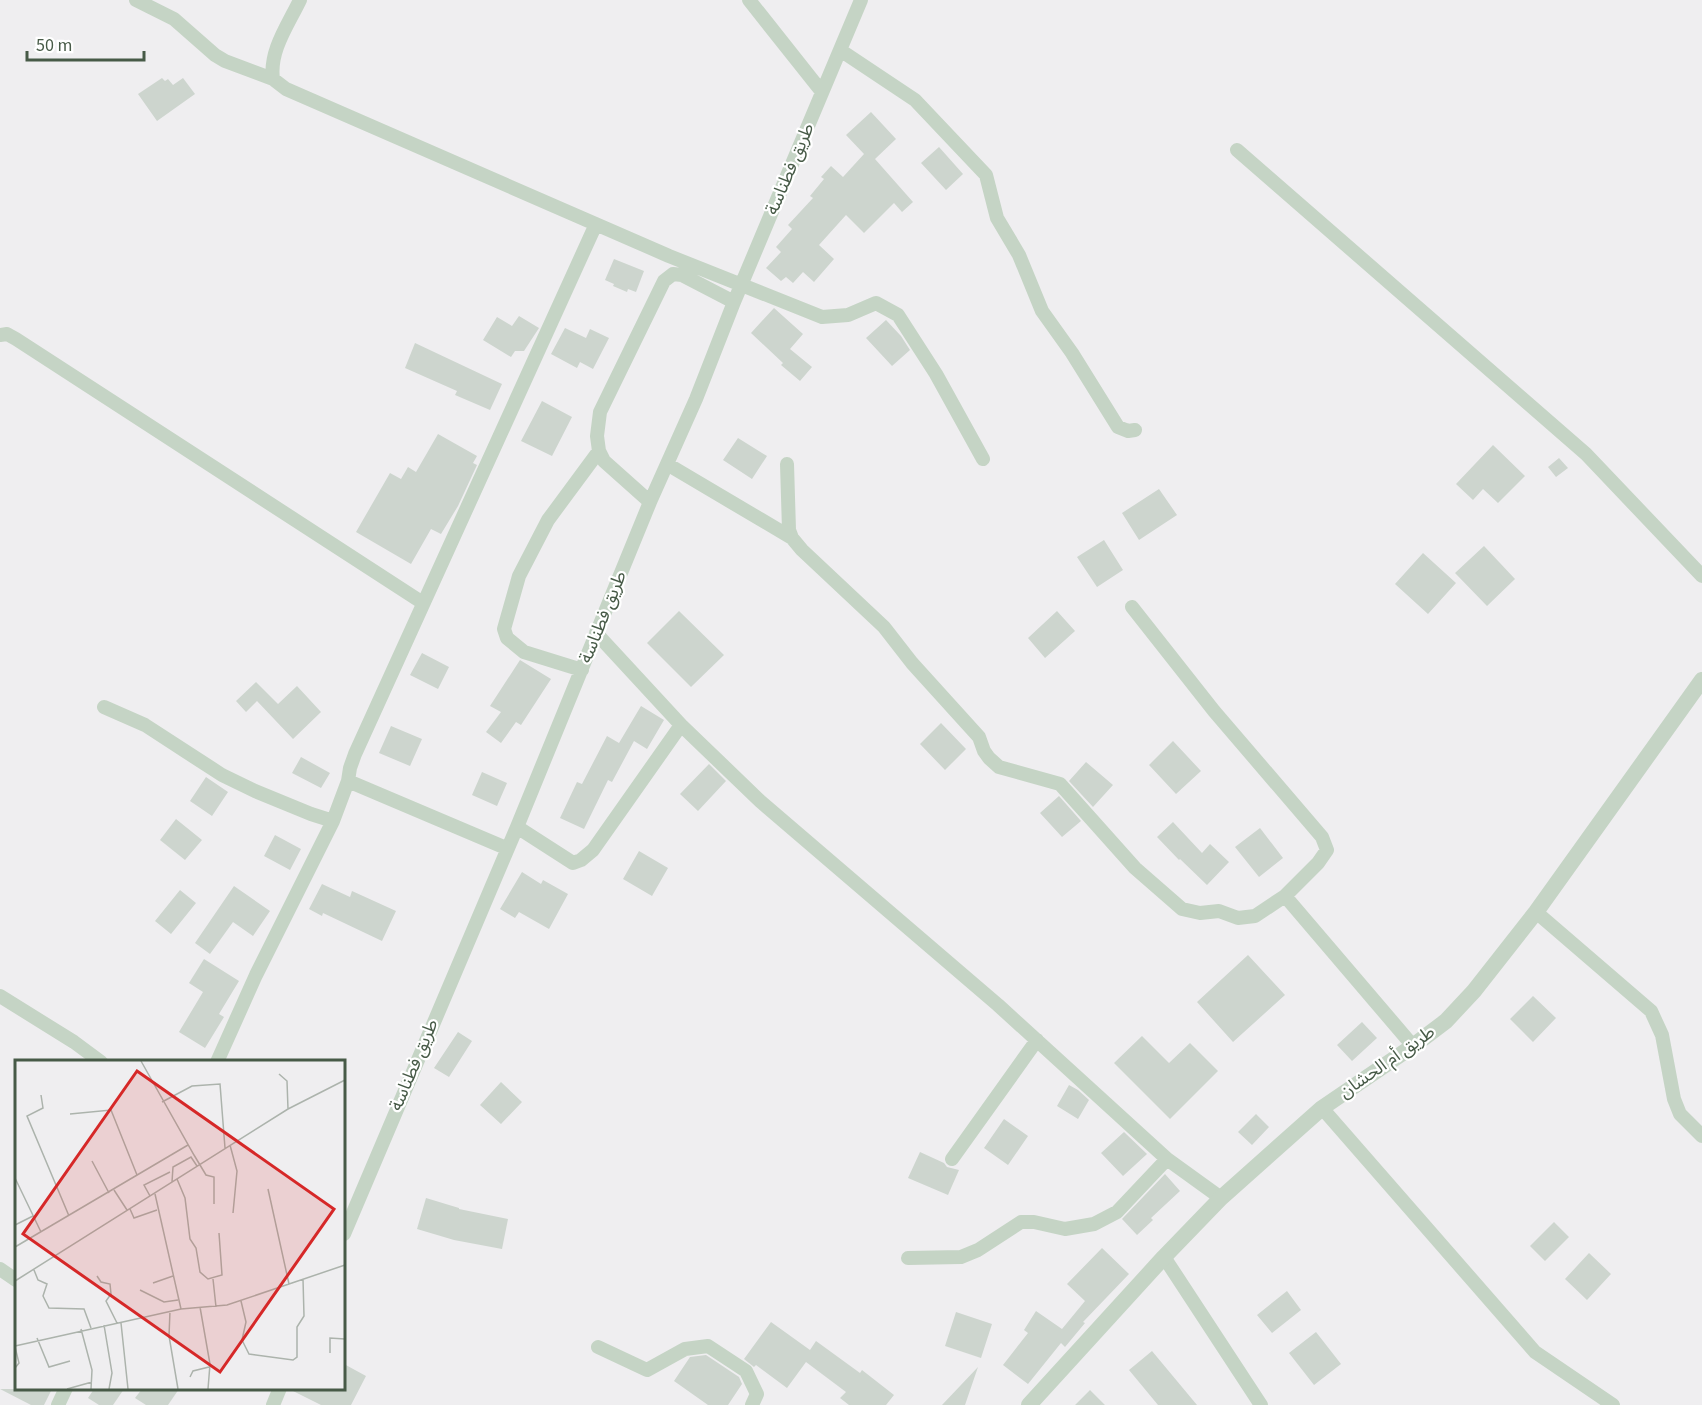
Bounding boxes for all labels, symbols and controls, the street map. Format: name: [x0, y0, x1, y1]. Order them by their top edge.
scale bar: [27, 24, 144, 62]
text: 50 m: [36, 33, 72, 58]
street label: طريق فطناسة: [759, 119, 821, 219]
street label: طريق فطناسة: [573, 567, 633, 667]
street label: طريق فطناسة: [383, 1015, 445, 1115]
street label: طريق أم الحشان: [1334, 1020, 1441, 1105]
inset map: [15, 1060, 345, 1390]

